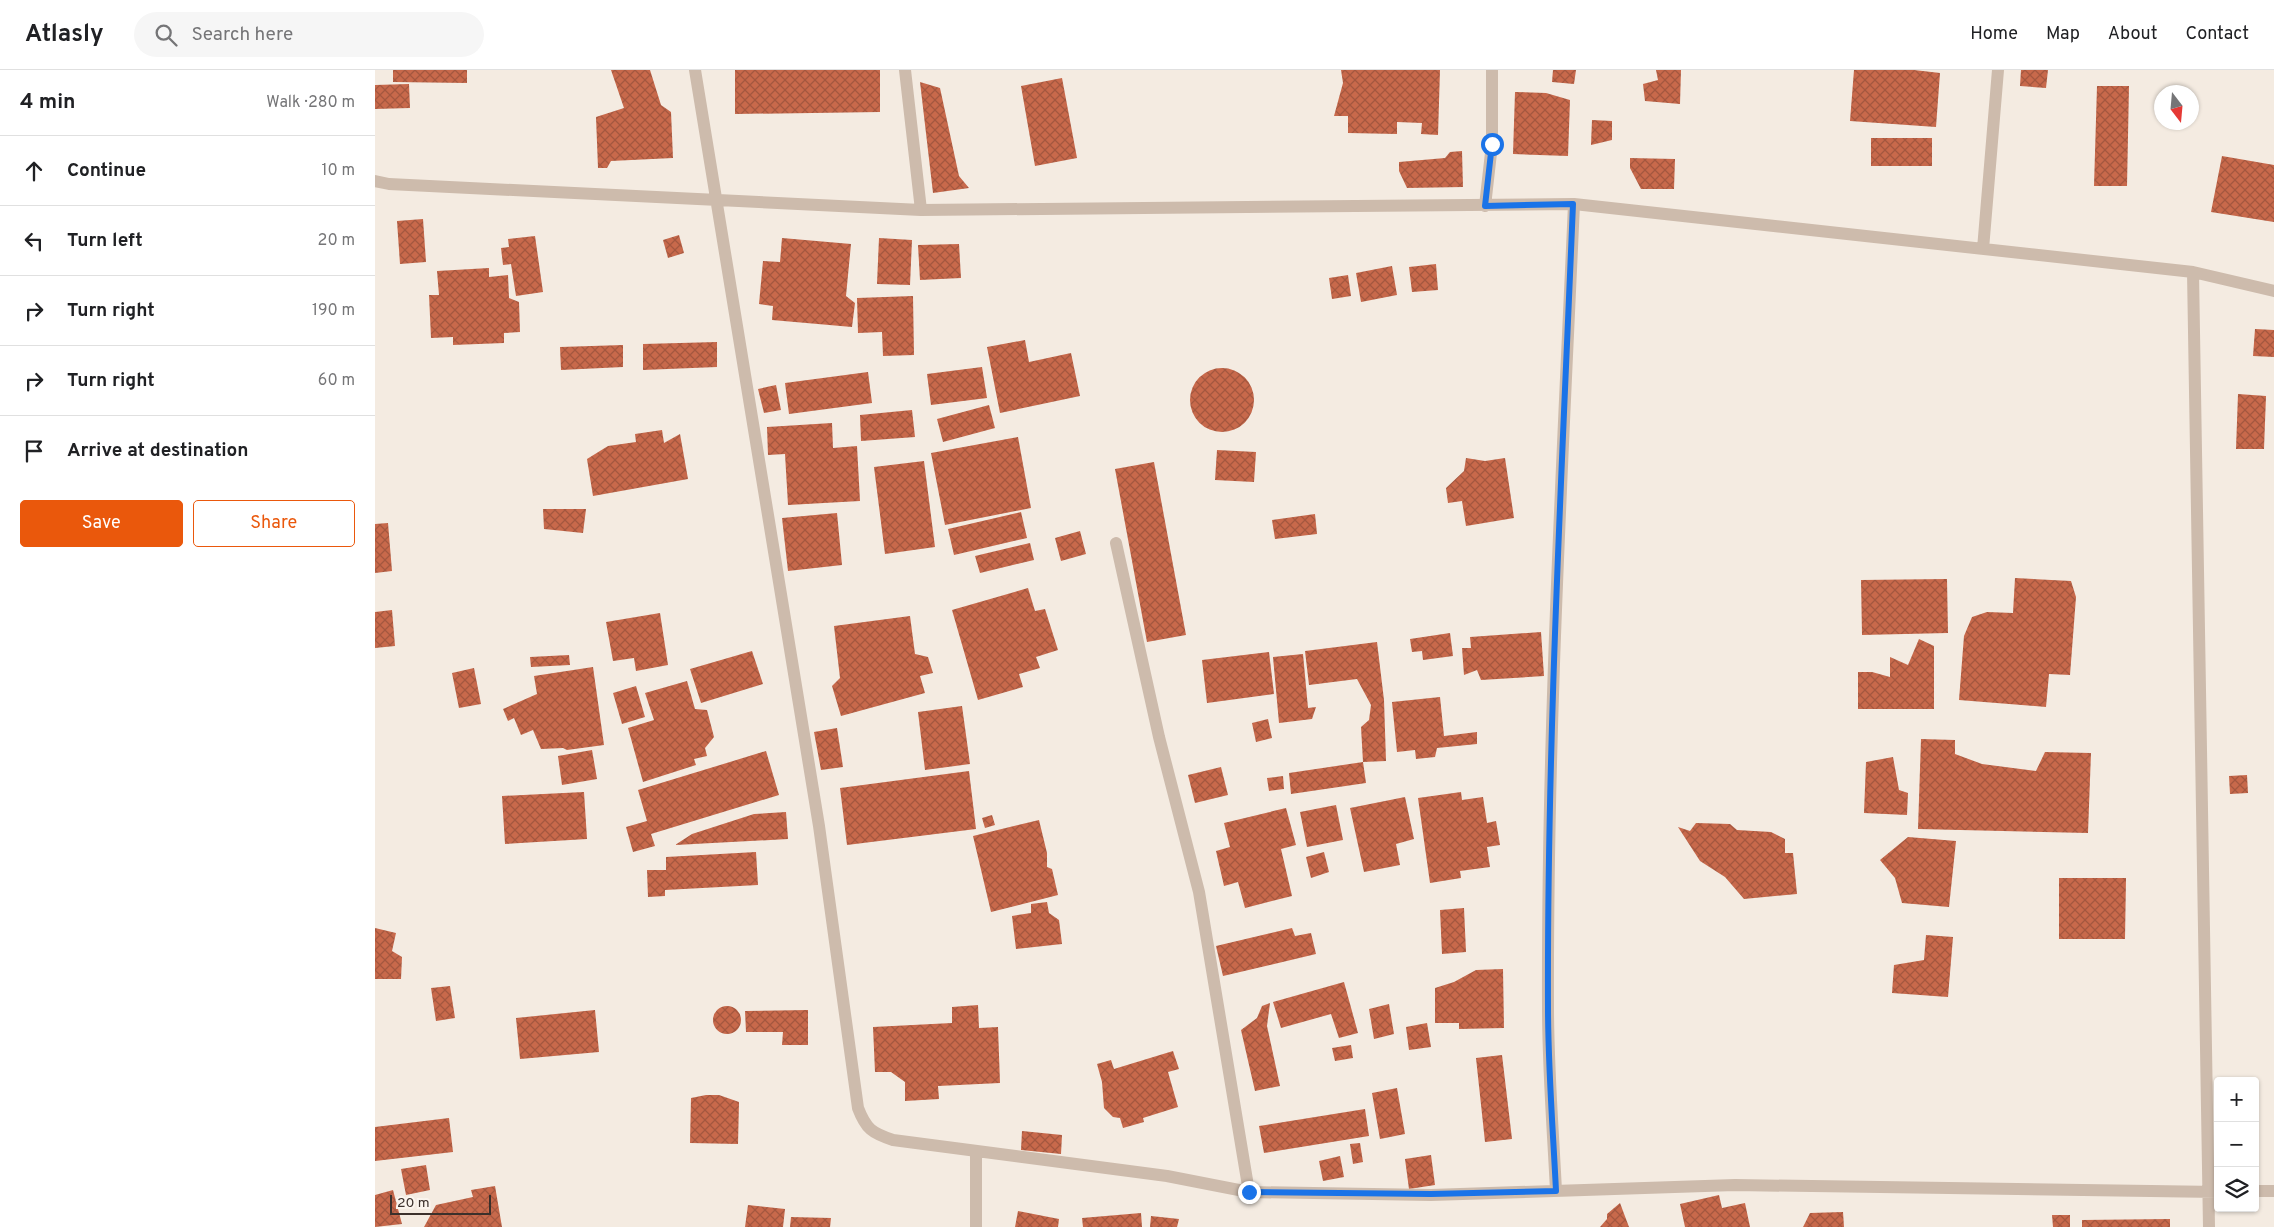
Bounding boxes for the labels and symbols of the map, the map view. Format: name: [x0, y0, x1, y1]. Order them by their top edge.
north arrow: [2154, 85, 2199, 130]
route start: [1481, 133, 1504, 156]
route end: [1238, 1181, 1261, 1204]
scale bar: [390, 1192, 491, 1215]

